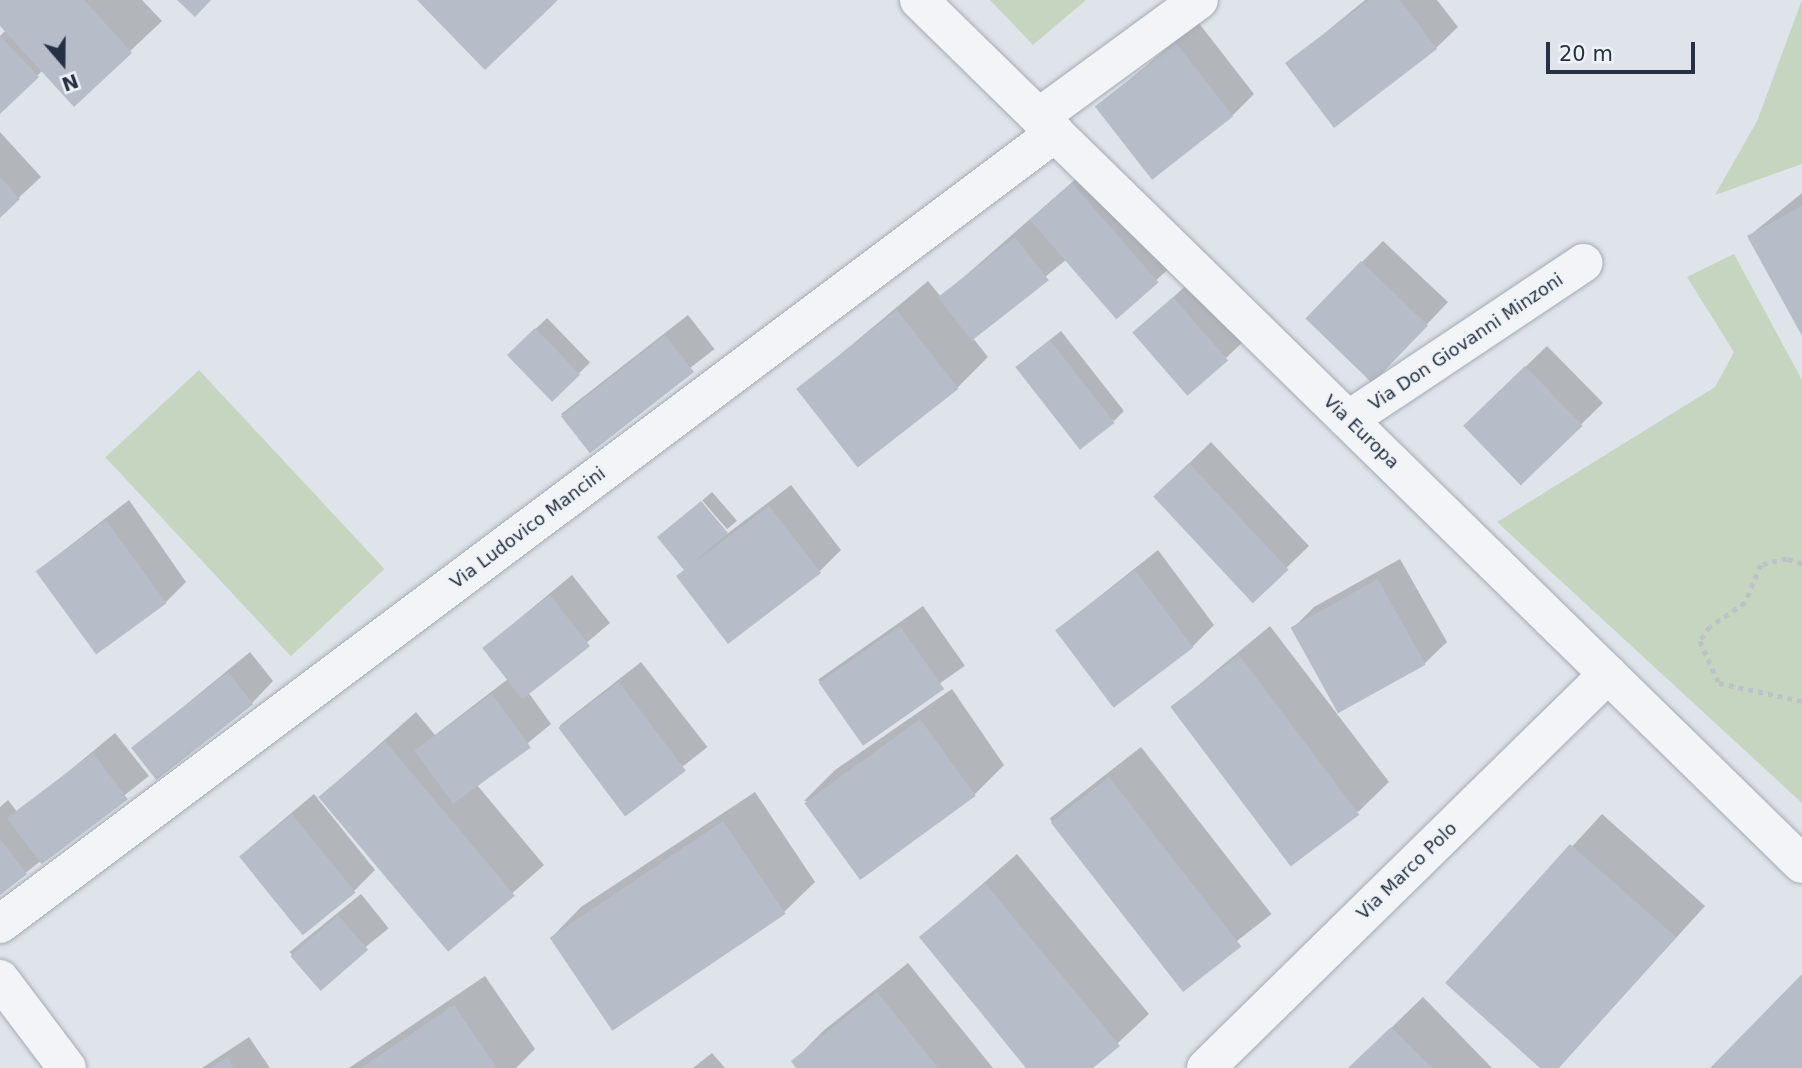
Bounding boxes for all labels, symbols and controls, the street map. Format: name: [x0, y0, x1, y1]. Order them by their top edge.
north arrow: [28, 28, 98, 98]
scale bar: [1550, 28, 1699, 72]
text: 20 m: [1559, 42, 1613, 66]
text: N: [59, 70, 81, 96]
street label: Via Don Giovanni Minzoni: [1365, 269, 1567, 415]
street label: Via Europa: [1319, 391, 1403, 473]
street label: Via Ludovico Mancini: [446, 463, 610, 593]
street label: Via Marco Polo: [1352, 818, 1462, 924]

